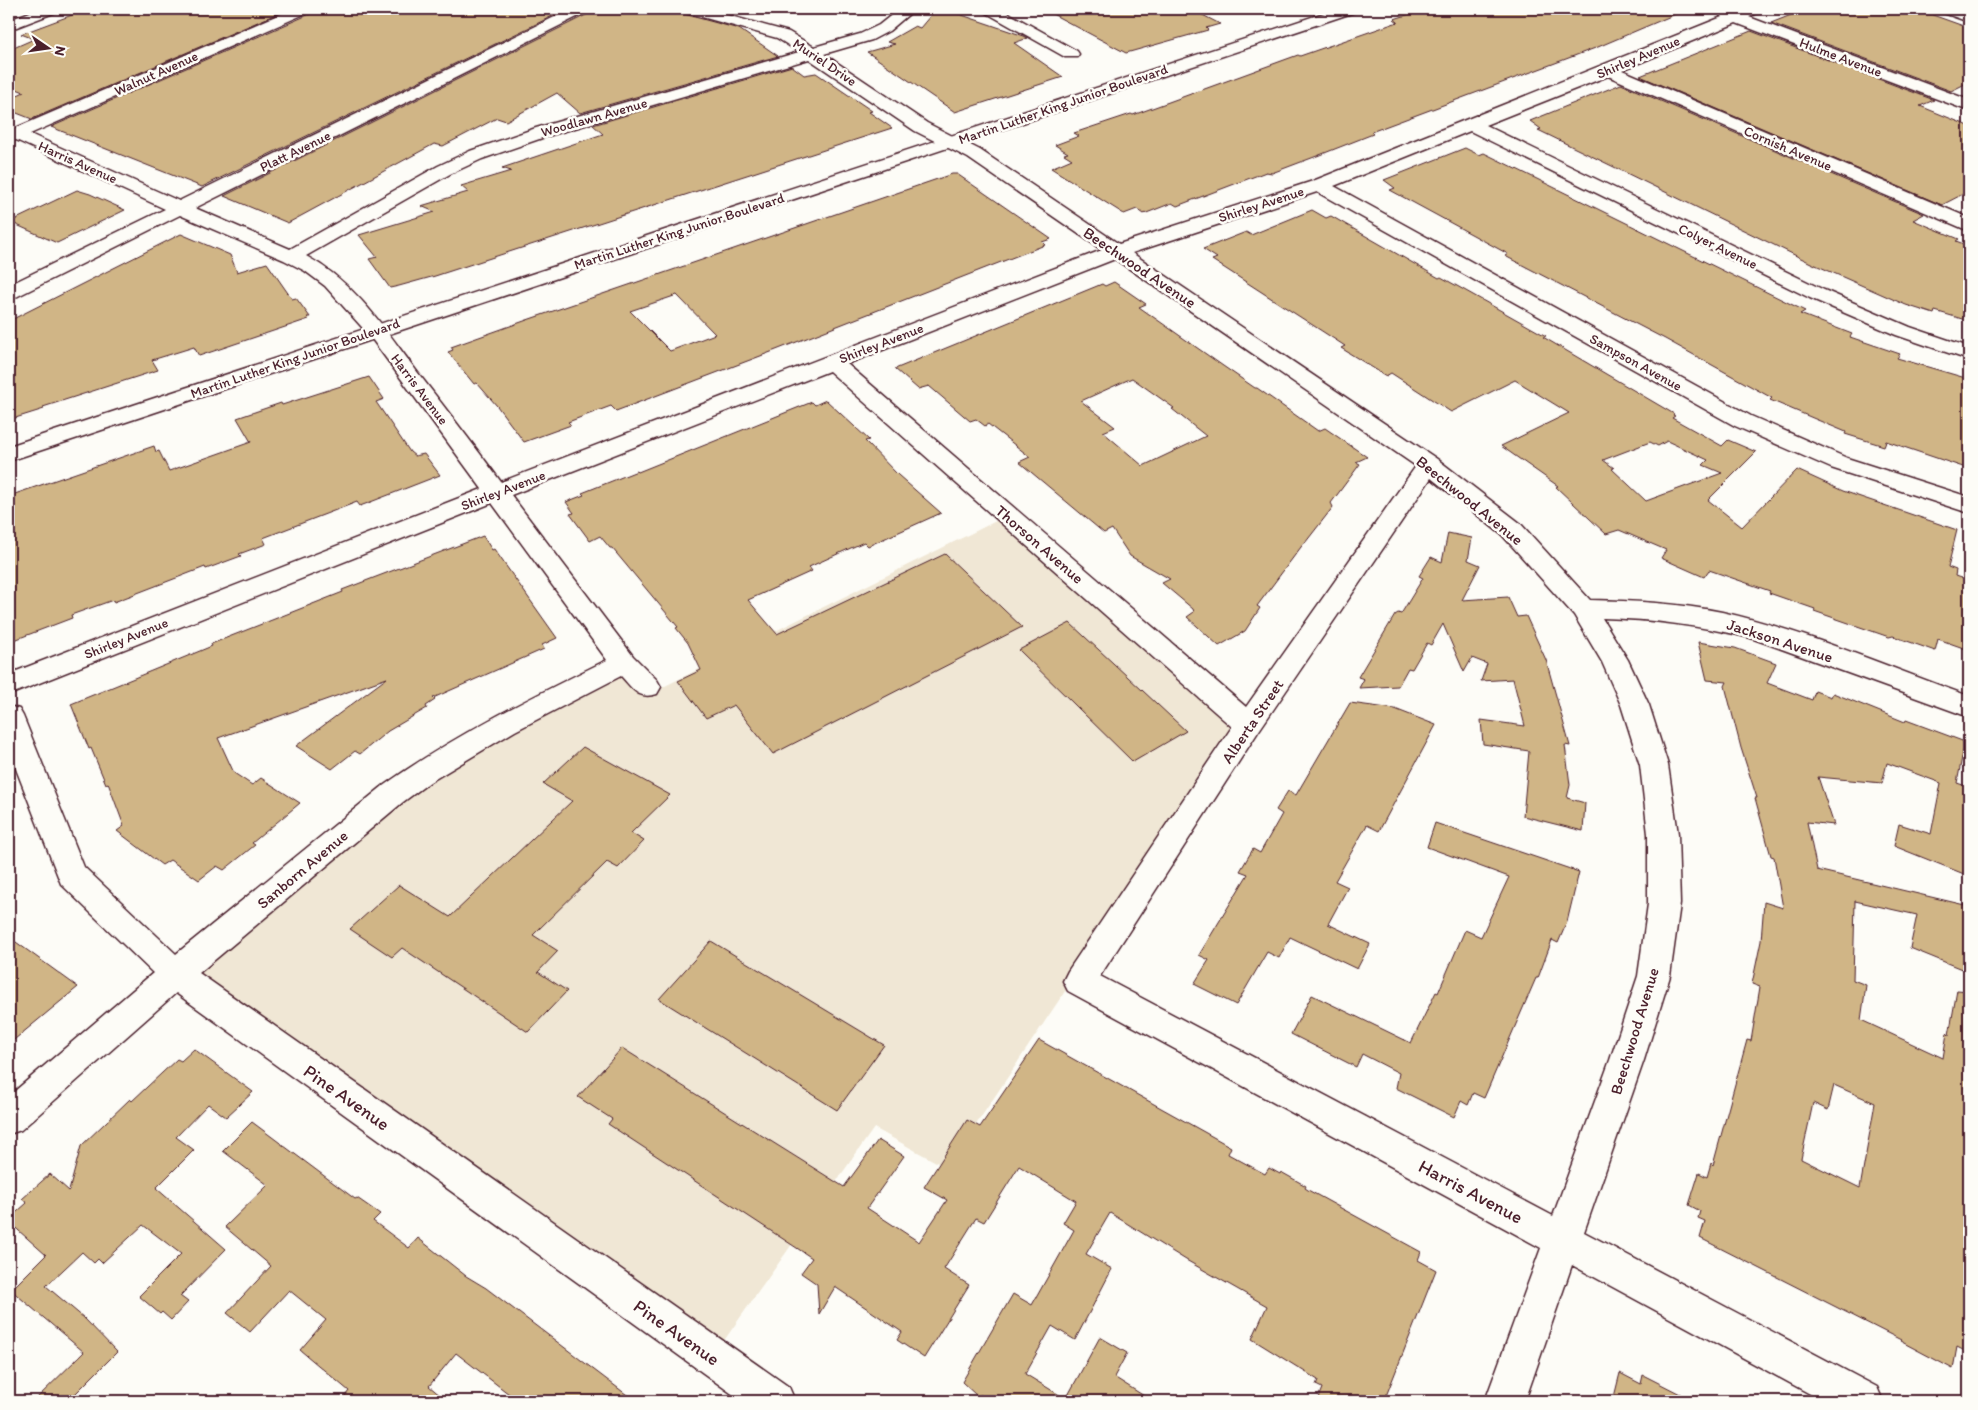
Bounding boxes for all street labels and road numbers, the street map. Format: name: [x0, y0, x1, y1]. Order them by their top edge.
street label: Shirley Avenue: [1594, 32, 1683, 83]
street label: Hulme Avenue: [1797, 34, 1885, 81]
street label: Muriel Drive: [790, 35, 860, 90]
street label: Walnut Avenue: [112, 47, 201, 100]
street label: Martin Luther King Junior Boulevard: [956, 60, 1170, 148]
street label: Woodlawn Avenue: [539, 94, 649, 141]
street label: Cornish Avenue: [1741, 122, 1835, 175]
street label: Platt Avenue: [257, 127, 334, 176]
street label: Harris Avenue: [36, 137, 120, 188]
street label: Shirley Avenue: [1216, 183, 1306, 226]
street label: Martin Luther King Junior Boulevard: [572, 189, 787, 274]
street label: Colyer Avenue: [1675, 220, 1760, 273]
street label: Beechwood Avenue: [1080, 223, 1200, 312]
street label: Martin Luther King Junior Boulevard: [188, 314, 402, 402]
street label: Shirley Avenue: [837, 319, 926, 367]
street label: Sampson Avenue: [1587, 330, 1685, 395]
street label: Harris Avenue: [387, 350, 452, 429]
street label: Beechwood Avenue: [1413, 452, 1527, 549]
street label: Shirley Avenue: [459, 466, 548, 514]
street label: Thorson Avenue: [992, 501, 1088, 588]
street label: Shirley Avenue: [82, 614, 171, 663]
street label: Jackson Avenue: [1724, 614, 1835, 667]
street label: Alberta Street: [1217, 676, 1287, 767]
street label: Sanborn Avenue: [253, 826, 352, 913]
street label: Beechwood Avenue: [1606, 965, 1663, 1097]
street label: Pine Avenue: [299, 1059, 394, 1136]
street label: Harris Avenue: [1415, 1154, 1527, 1229]
street label: Pine Avenue: [629, 1294, 724, 1371]

